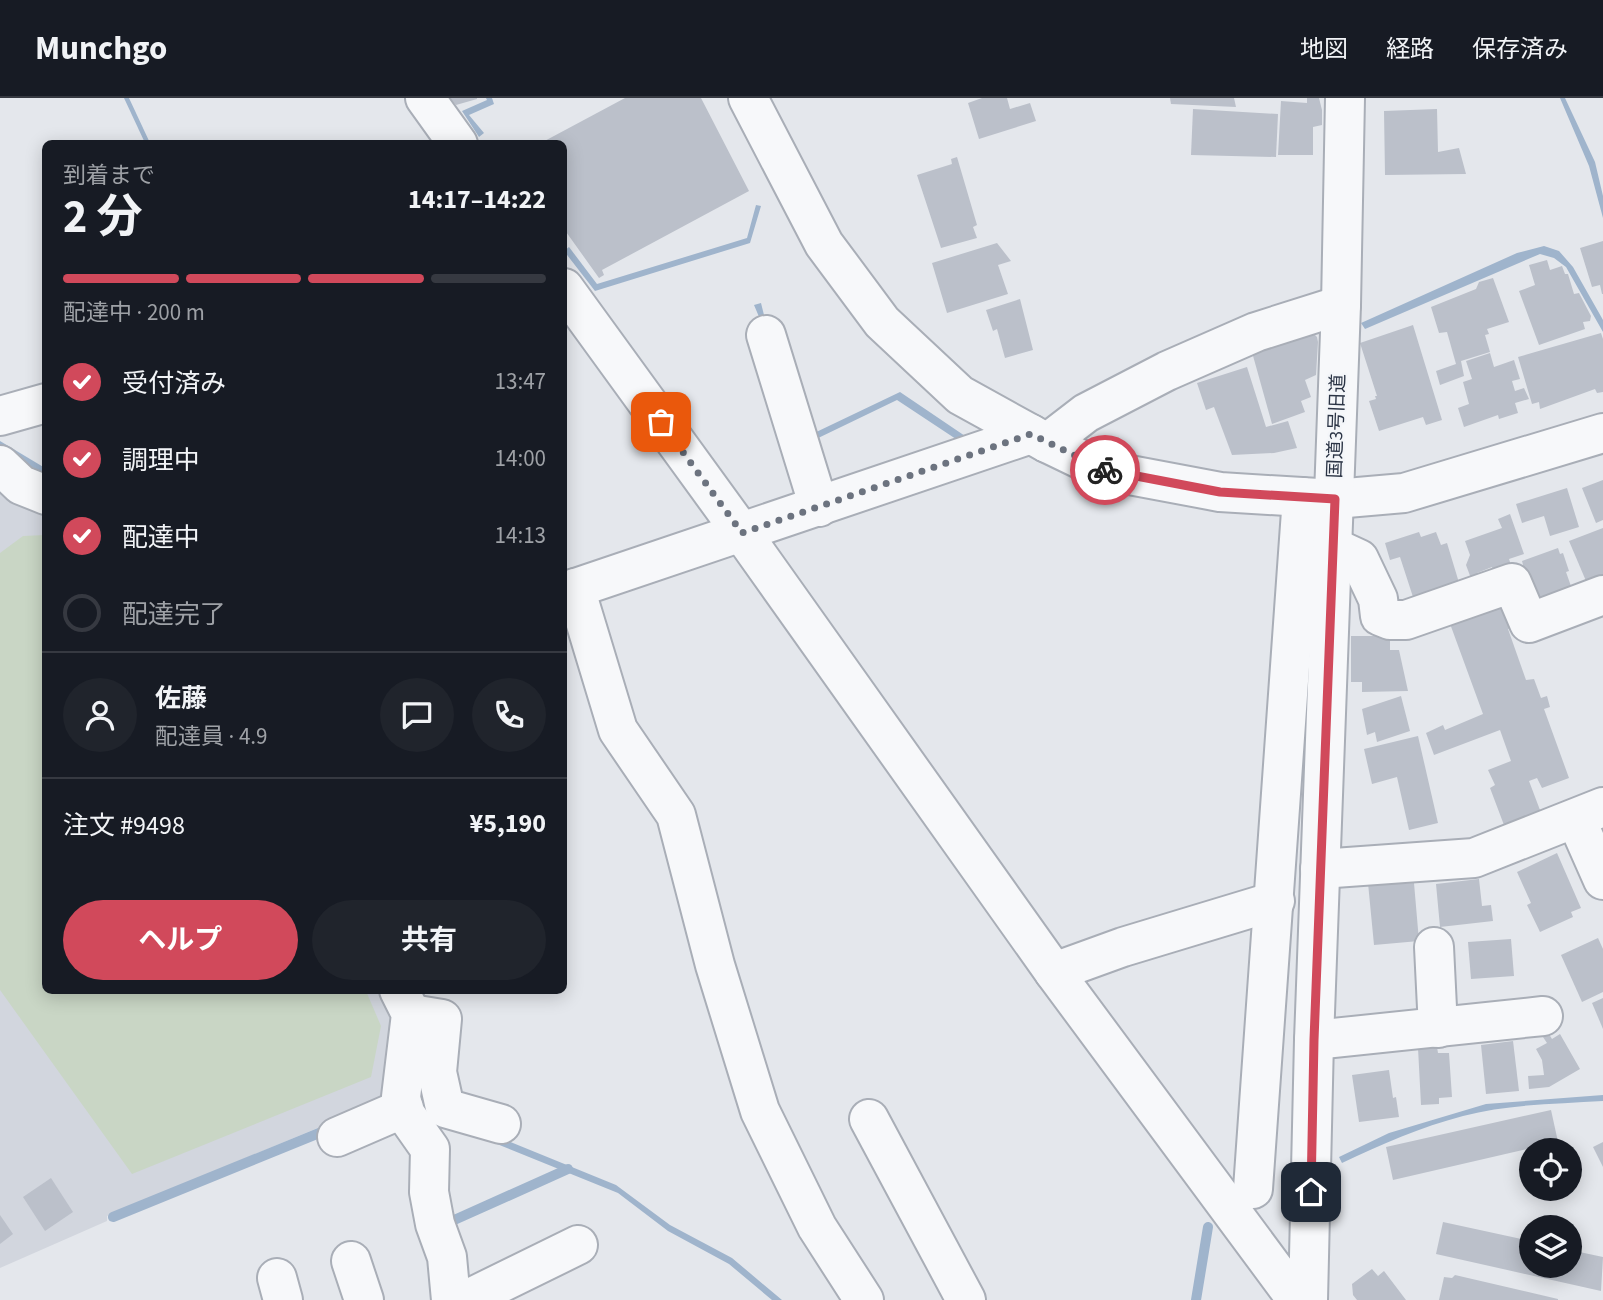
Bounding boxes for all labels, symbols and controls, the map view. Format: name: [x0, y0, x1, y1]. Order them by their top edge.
text: Munchgo: [35, 25, 167, 72]
text: 地図: [1300, 32, 1348, 67]
text: 経路: [1386, 32, 1434, 67]
text: 保存済み: [1472, 32, 1568, 67]
text: 到着まで: [63, 159, 155, 192]
text: 14:17–14:22: [408, 181, 546, 218]
text: 2 分: [63, 185, 143, 250]
text: 配達中 · 200 m: [63, 296, 205, 329]
icon: check: [63, 363, 101, 401]
text: 受付済み: [122, 365, 226, 402]
text: 13:47: [495, 365, 546, 398]
street label: 国道3号旧道: [1322, 373, 1352, 479]
pin: [631, 392, 691, 452]
icon: bag: [642, 403, 680, 441]
courier: [1070, 435, 1140, 505]
icon: check: [63, 440, 101, 478]
text: 調理中: [122, 442, 200, 479]
text: 14:00: [495, 442, 546, 475]
icon: bike: [1086, 451, 1124, 489]
icon: check: [63, 517, 101, 555]
text: 配達中: [122, 519, 200, 556]
text: 14:13: [495, 519, 546, 552]
text: 配達完了: [122, 596, 226, 633]
button: person: [63, 678, 137, 752]
button: chat: [380, 678, 454, 752]
button: phone: [472, 678, 546, 752]
text: 佐藤: [155, 680, 207, 717]
text: 配達員 · 4.9: [155, 720, 268, 753]
text: ¥5,190: [470, 805, 546, 842]
text: 注文 #9498: [63, 807, 185, 844]
button: ヘルプ: [63, 900, 298, 980]
button: 共有: [312, 900, 546, 980]
map controls: [1519, 1138, 1582, 1278]
button: locate: [1519, 1138, 1582, 1201]
pin: [1281, 1162, 1341, 1222]
icon: home: [1292, 1173, 1330, 1211]
button: layers: [1519, 1215, 1582, 1278]

